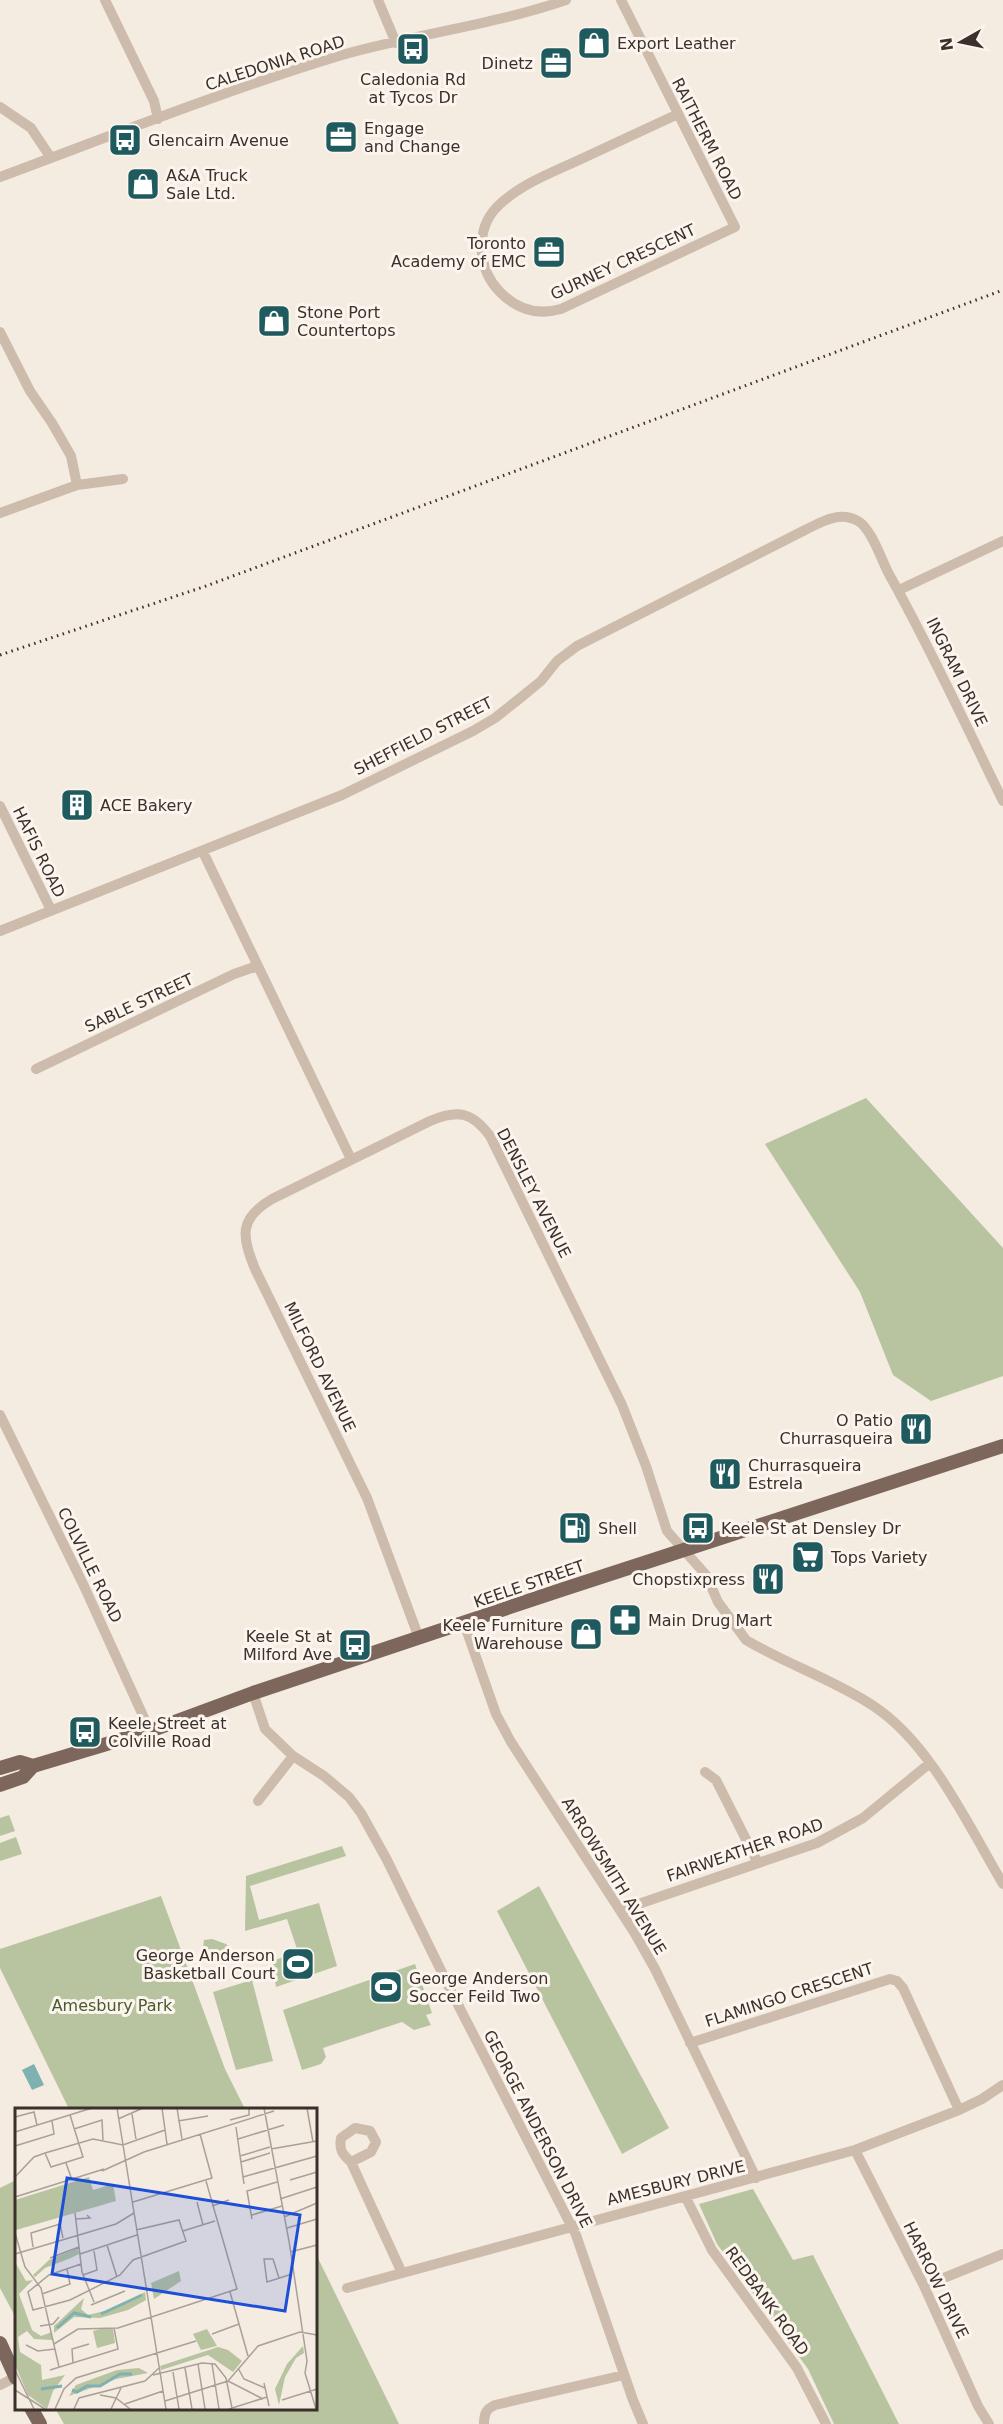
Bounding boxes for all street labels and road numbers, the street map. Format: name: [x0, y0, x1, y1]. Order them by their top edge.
street label: CALEDONIA ROAD: [203, 31, 347, 95]
street label: RAITHERM ROAD: [668, 75, 746, 203]
street label: GURNEY CRESCENT: [548, 220, 699, 304]
street label: INGRAM DRIVE: [922, 615, 992, 729]
street label: SHEFFIELD STREET: [351, 693, 496, 779]
street label: HAFIS ROAD: [9, 803, 69, 901]
street label: SABLE STREET: [82, 969, 196, 1036]
street label: DENSLEY AVENUE: [493, 1125, 575, 1261]
street label: MILFORD AVENUE: [280, 1299, 360, 1435]
street label: COLVILLE ROAD: [54, 1504, 126, 1626]
street label: KEELE STREET: [471, 1556, 587, 1612]
street label: ARROWSMITH AVENUE: [558, 1794, 670, 1958]
street label: FAIRWEATHER ROAD: [664, 1814, 826, 1886]
street label: FLAMINGO CRESCENT: [703, 1959, 876, 2031]
street label: GEORGE ANDERSON DRIVE: [480, 2027, 596, 2231]
street label: AMESBURY DRIVE: [605, 2157, 747, 2209]
street label: HARROW DRIVE: [899, 2218, 973, 2342]
street label: REDBANK ROAD: [721, 2243, 813, 2359]

